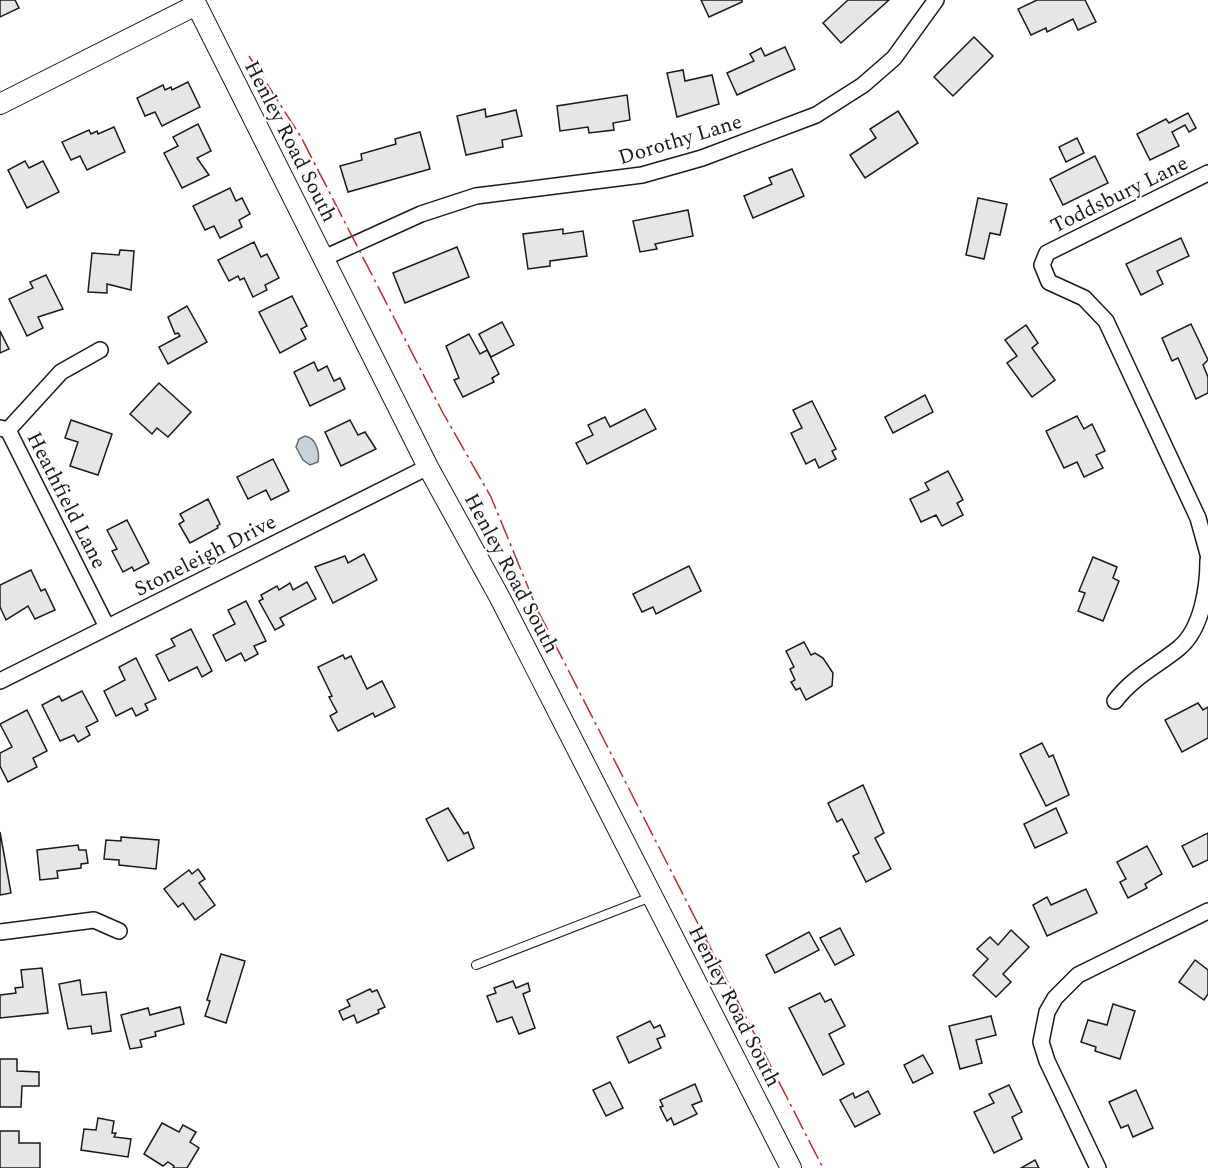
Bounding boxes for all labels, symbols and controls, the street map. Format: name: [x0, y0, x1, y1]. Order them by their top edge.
street label: Henley Road South: [235, 55, 345, 228]
street label: Dorothy Lane: [614, 106, 746, 174]
street label: Toddsbury Lane: [1045, 148, 1194, 242]
street label: Heathfield Lane: [18, 426, 114, 575]
street label: Henley Road South: [455, 487, 567, 660]
street label: Stoneleigh Drive: [129, 506, 282, 605]
street label: Henley Road South: [679, 920, 789, 1093]

